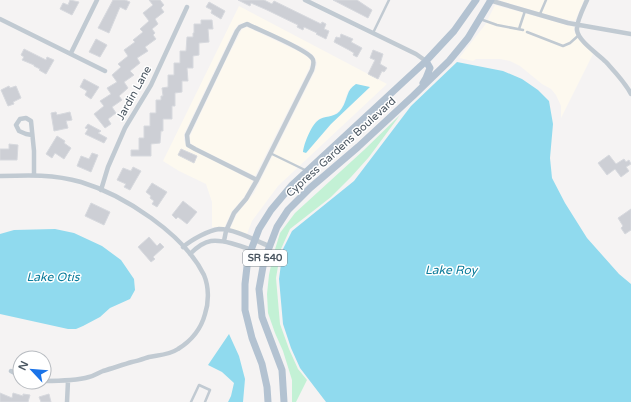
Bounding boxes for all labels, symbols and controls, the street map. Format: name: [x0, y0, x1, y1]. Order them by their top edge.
street label: Jardin Lane: [114, 64, 154, 122]
street label: Cypress Gardens Boulevard: [284, 94, 399, 200]
road number: SR 540: [243, 250, 287, 266]
water label: Lake Roy: [425, 263, 479, 277]
water label: Lake Otis: [26, 270, 81, 284]
north arrow: [12, 350, 52, 390]
text: N: [16, 359, 31, 373]

